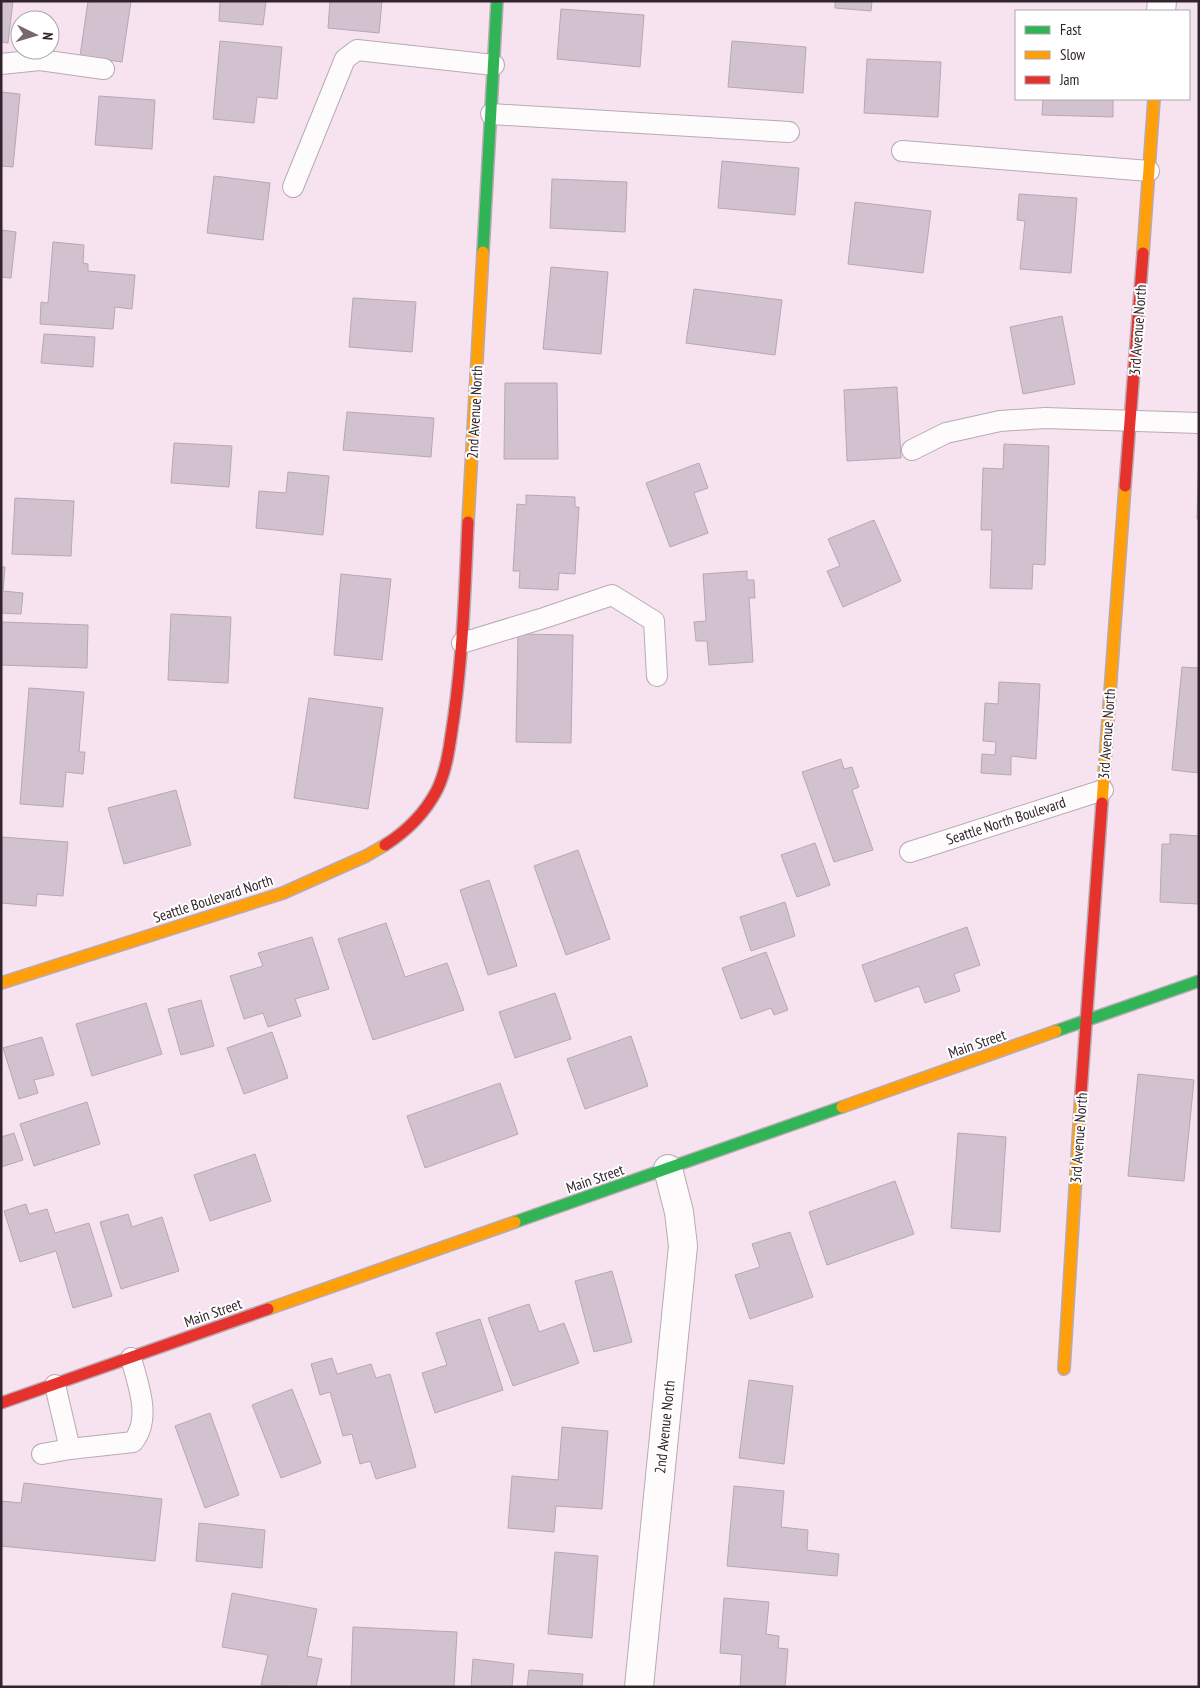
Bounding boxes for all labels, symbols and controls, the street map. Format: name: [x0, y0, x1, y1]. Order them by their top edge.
north arrow: [10, 10, 60, 60]
legend: [1015, 10, 1190, 100]
text: Fast: [1060, 20, 1081, 39]
text: N: [39, 32, 57, 41]
text: Slow: [1060, 45, 1085, 64]
text: Jam: [1059, 70, 1079, 89]
street label: 3rd Avenue North: [1125, 284, 1150, 376]
street label: 2nd Avenue North: [463, 365, 486, 459]
street label: 3rd Avenue North: [1094, 688, 1119, 780]
street label: Seattle North Boulevard: [944, 792, 1068, 849]
street label: Seattle Boulevard North: [151, 870, 275, 927]
street label: Main Street: [946, 1025, 1008, 1062]
street label: 3rd Avenue North: [1066, 1092, 1091, 1184]
street label: Main Street: [564, 1160, 626, 1197]
street label: Main Street: [182, 1294, 244, 1331]
street label: 2nd Avenue North: [650, 1379, 679, 1474]

